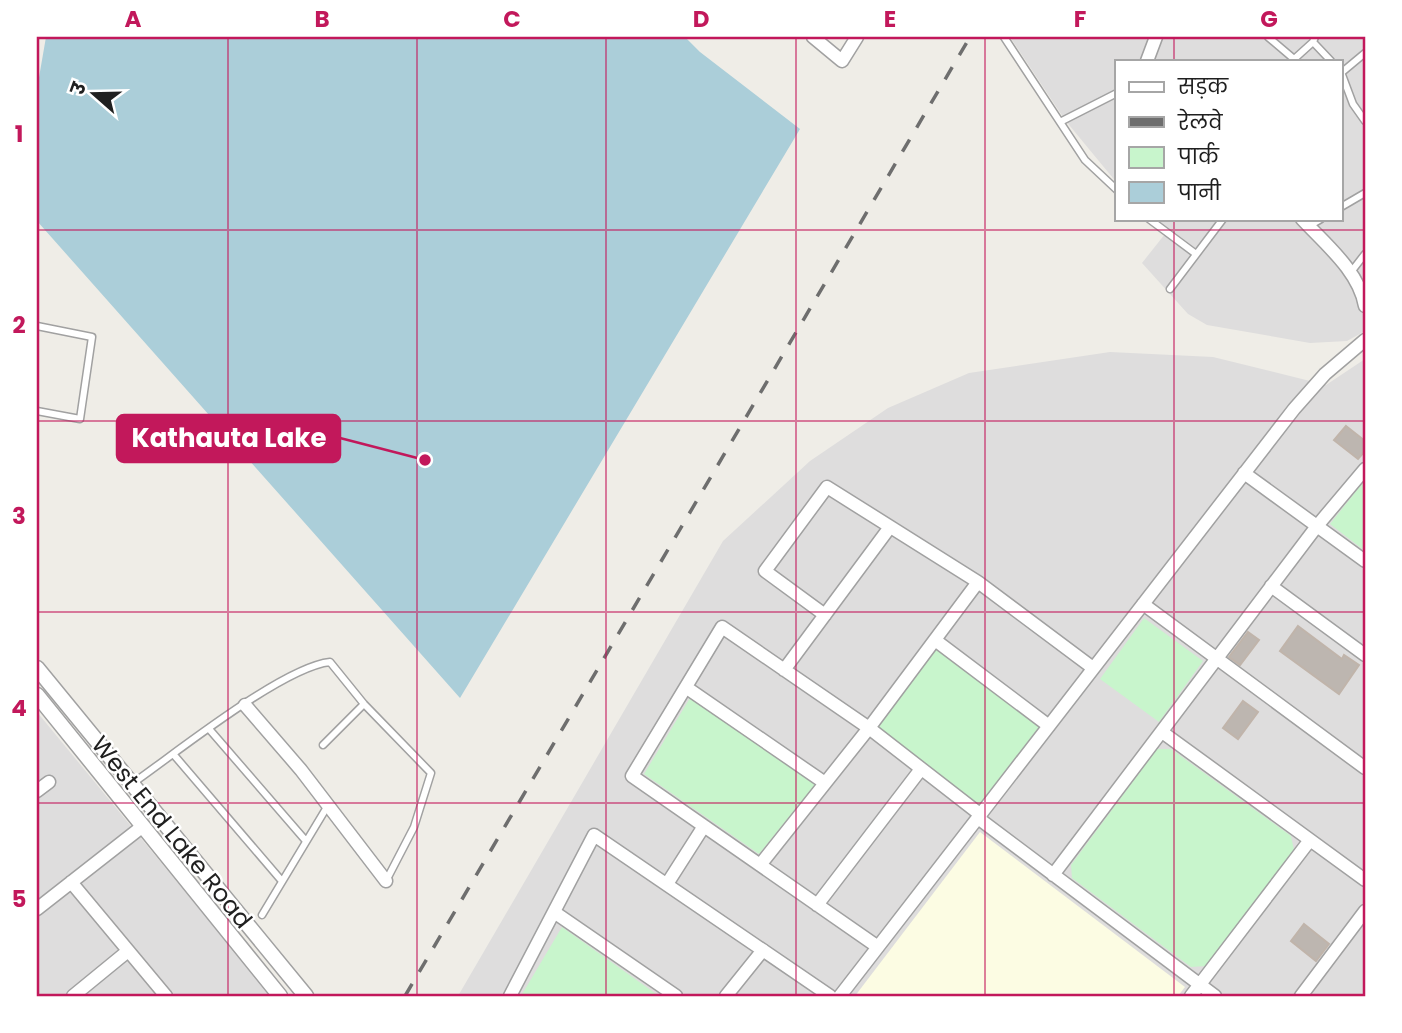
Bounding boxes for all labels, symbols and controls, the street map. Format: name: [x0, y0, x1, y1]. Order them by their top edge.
text: A: [125, 3, 142, 35]
text: B: [314, 3, 330, 35]
text: C: [503, 3, 521, 35]
text: D: [693, 3, 709, 35]
text: E: [884, 3, 896, 35]
text: F: [1074, 3, 1086, 35]
text: G: [1260, 3, 1278, 35]
north arrow: [60, 60, 130, 130]
legend: [1115, 60, 1342, 220]
text: सड़क: [1177, 72, 1229, 101]
text: उ: [64, 78, 93, 99]
text: रेलवे: [1177, 108, 1223, 137]
text: 1: [15, 118, 23, 150]
text: पार्क: [1177, 142, 1220, 171]
text: पानी: [1177, 178, 1221, 207]
text: 2: [12, 309, 26, 341]
callout: Kathauta Lake: [117, 415, 340, 462]
text: Kathauta Lake: [132, 420, 326, 456]
text: 3: [12, 500, 26, 532]
text: 4: [11, 692, 27, 724]
street label: West End Lake Road: [84, 729, 260, 935]
text: 5: [12, 883, 26, 915]

